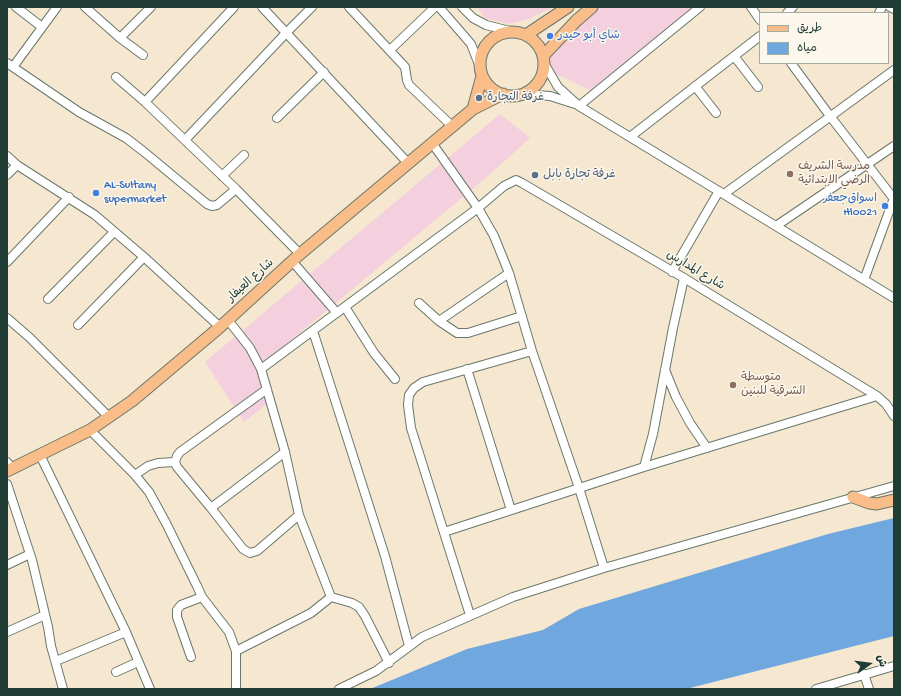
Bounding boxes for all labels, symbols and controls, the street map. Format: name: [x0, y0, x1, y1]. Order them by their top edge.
legend: [759, 12, 889, 64]
text: طريق: [797, 22, 822, 36]
place label: شاي أبو حيدر: [558, 29, 620, 43]
marker: شاي أبو حيدر: [545, 31, 555, 41]
text: مياه: [797, 42, 817, 56]
place label: غرفة التجارة: [487, 91, 544, 105]
marker: غرفة التجارة: [474, 93, 484, 103]
place label: مدرسة الشريف الرضي الابتدائية: [798, 160, 870, 188]
place label: غرفة تجارة بابل: [543, 168, 616, 182]
marker: مدرسة الشريف الرضي الابتدائية: [785, 169, 795, 179]
marker: غرفة تجارة بابل: [530, 170, 540, 180]
place label: AL-Sultany supermarket: [104, 179, 166, 207]
marker: AL-Sultany supermarket: [91, 188, 101, 198]
place label: اسواق‌جعفر Hl0021: [823, 192, 877, 220]
marker: اسواق‌جعفر Hl0021: [880, 201, 890, 211]
street label: شارع المدارس: [663, 248, 727, 294]
street label: شارع العيفار: [225, 256, 277, 306]
place label: متوسطة الشرقية للبنين: [741, 371, 805, 399]
marker: متوسطة الشرقية للبنين: [728, 380, 738, 390]
north arrow: [849, 644, 889, 684]
text: ش: [873, 654, 888, 668]

